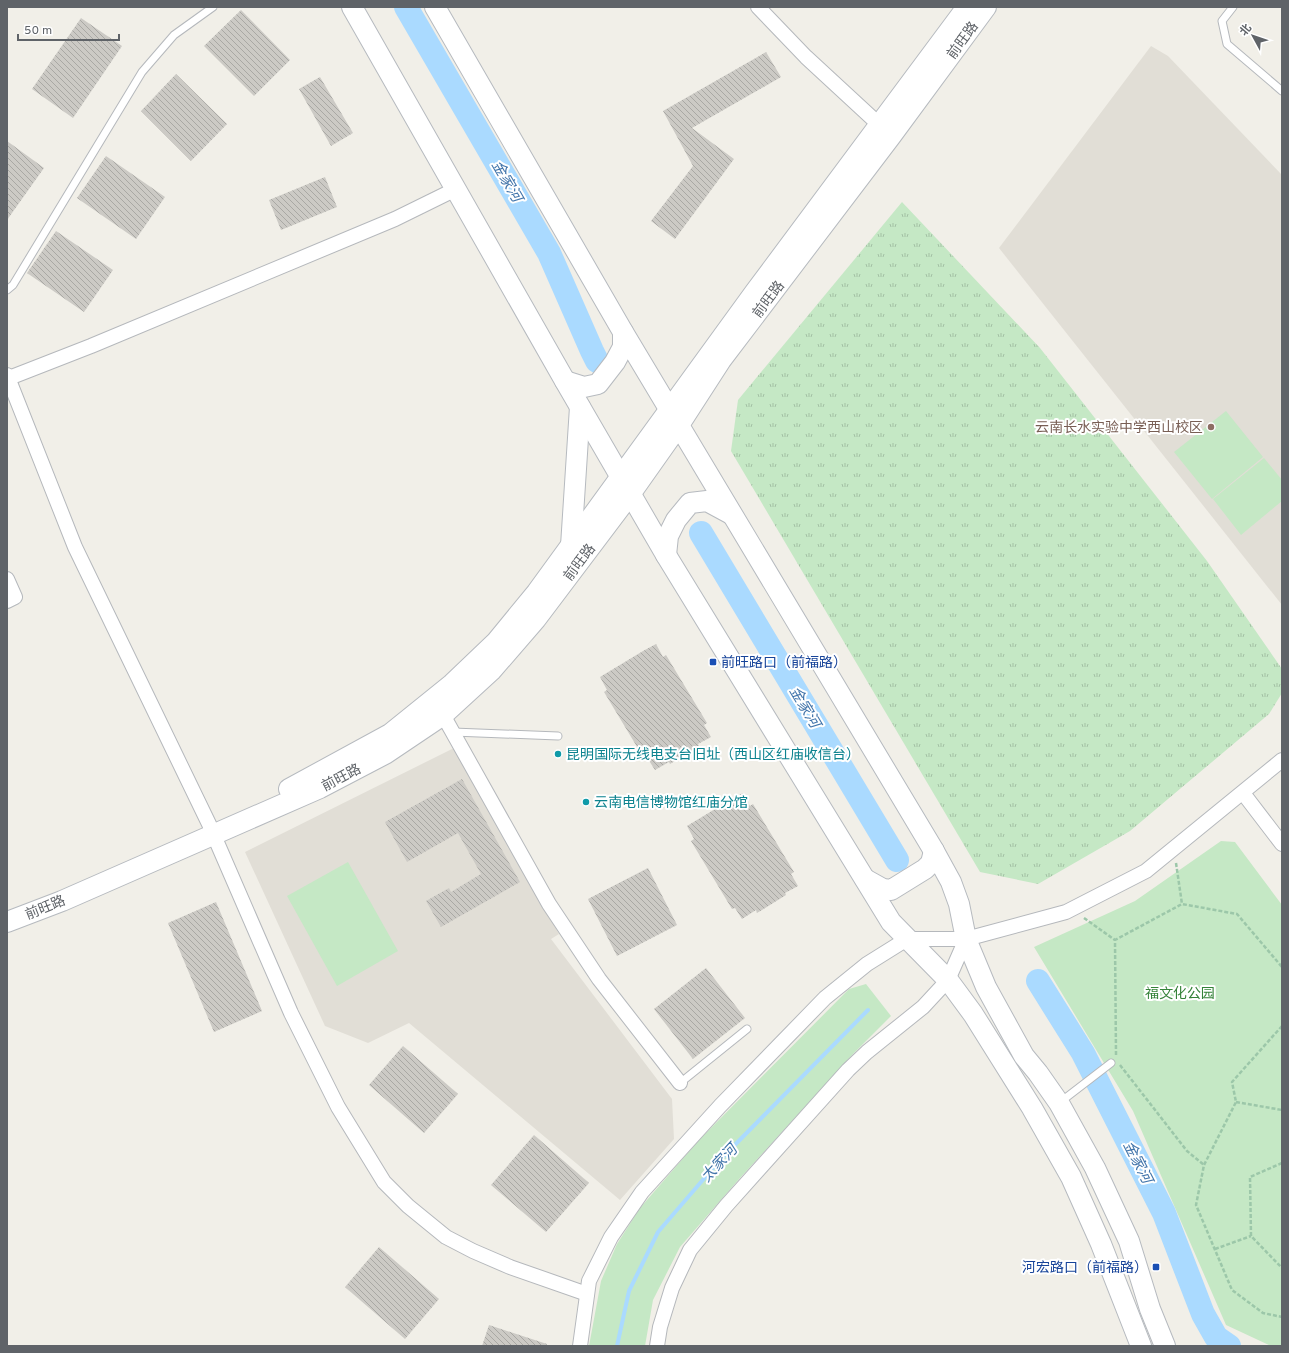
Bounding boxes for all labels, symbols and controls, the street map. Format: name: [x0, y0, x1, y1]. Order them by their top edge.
scale bar: [18, 16, 119, 42]
north arrow: [1233, 16, 1273, 56]
street label: 前旺路: [943, 18, 982, 63]
text: 北: [1237, 22, 1255, 39]
text: 50 m: [24, 23, 52, 39]
water label: 金家河: [486, 158, 527, 209]
street label: 前旺路: [749, 277, 789, 322]
place label: 云南长水实验中学西山校区: [1035, 419, 1203, 437]
marker: 云南长水实验中学西山校区: [1206, 422, 1216, 432]
street label: 前旺路: [560, 540, 600, 585]
place label: 前旺路口（前福路）: [721, 654, 847, 672]
marker: 前旺路口（前福路）: [708, 657, 718, 667]
water label: 金家河: [784, 684, 825, 735]
place label: 昆明国际无线电支台旧址（西山区红庙收信台）: [566, 746, 860, 764]
marker: 昆明国际无线电支台旧址（西山区红庙收信台）: [553, 749, 563, 759]
street label: 前旺路: [319, 760, 364, 796]
place label: 云南电信博物馆红庙分馆: [594, 794, 748, 812]
marker: 云南电信博物馆红庙分馆: [581, 797, 591, 807]
street label: 前旺路: [23, 892, 68, 924]
park label: 福文化公园: [1145, 985, 1215, 1003]
water label: 金家河: [1118, 1138, 1157, 1190]
water label: 太家河: [698, 1139, 744, 1187]
place label: 河宏路口（前福路）: [1022, 1259, 1148, 1277]
marker: 河宏路口（前福路）: [1151, 1262, 1161, 1272]

